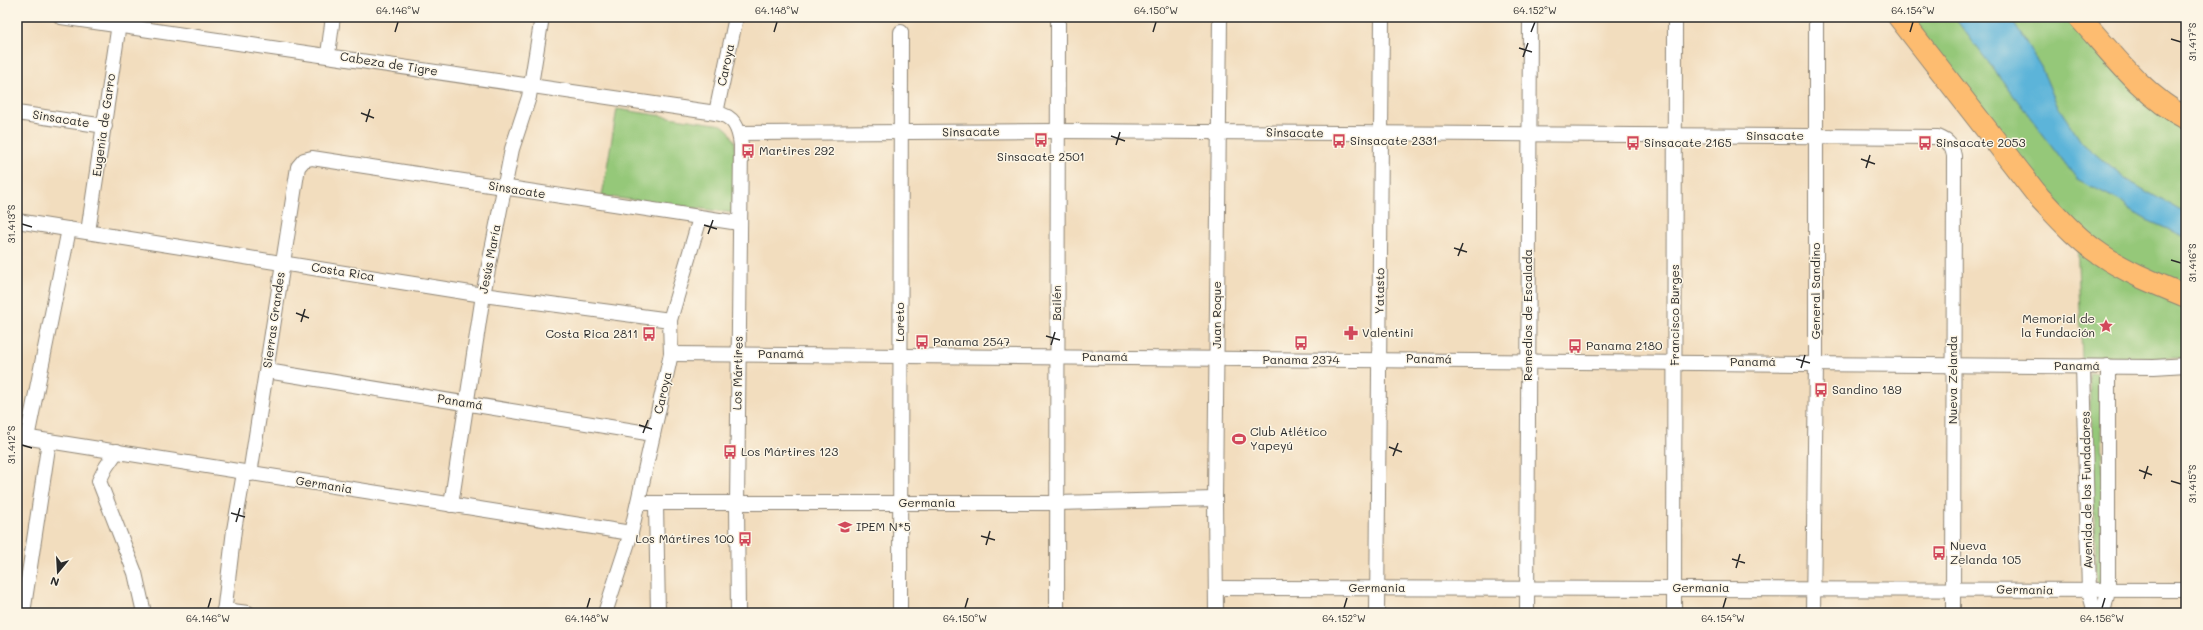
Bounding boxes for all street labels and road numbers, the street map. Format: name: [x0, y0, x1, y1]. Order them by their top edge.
street label: Caroya: [713, 42, 737, 87]
street label: Cabeza de Tigre: [339, 47, 439, 79]
street label: Eugenia de Garro: [88, 72, 118, 177]
street label: Sinsacate: [31, 106, 91, 130]
street label: Sinsacate: [942, 122, 1000, 140]
street label: Sinsacate: [1266, 123, 1324, 141]
street label: Sinsacate: [1746, 127, 1804, 143]
street label: Sinsacate: [487, 177, 547, 201]
street label: Jesús María: [474, 223, 504, 295]
street label: General Sandino: [1807, 243, 1823, 339]
street label: Remedios de Escalada: [1519, 249, 1535, 381]
street label: Costa Rica: [310, 258, 376, 284]
street label: Francisco Burges: [1666, 264, 1682, 366]
street label: Yatasto: [1371, 268, 1387, 314]
street label: Sierras Grandes: [258, 271, 288, 369]
street label: Juan Roque: [1208, 281, 1224, 349]
street label: Bailén: [1048, 285, 1064, 321]
street label: Loreto: [891, 302, 907, 342]
street label: Los Mártires: [728, 335, 746, 410]
street label: Nueva Zelanda: [1944, 336, 1960, 424]
street label: Panamá: [758, 345, 804, 361]
street label: Panamá: [1082, 348, 1128, 364]
street label: Panamá: [1406, 350, 1452, 366]
street label: Panamá: [1730, 353, 1776, 369]
street label: Panamá: [2054, 357, 2100, 373]
street label: Caroya: [649, 370, 675, 415]
street label: Panamá: [436, 390, 484, 413]
street label: Avenida de los Fundadores: [2077, 411, 2095, 569]
street label: Germania: [295, 472, 354, 496]
street label: Germania: [898, 494, 956, 510]
street label: Germania: [1348, 579, 1406, 595]
street label: Germania: [1672, 579, 1730, 595]
street label: Germania: [1996, 581, 2054, 597]

